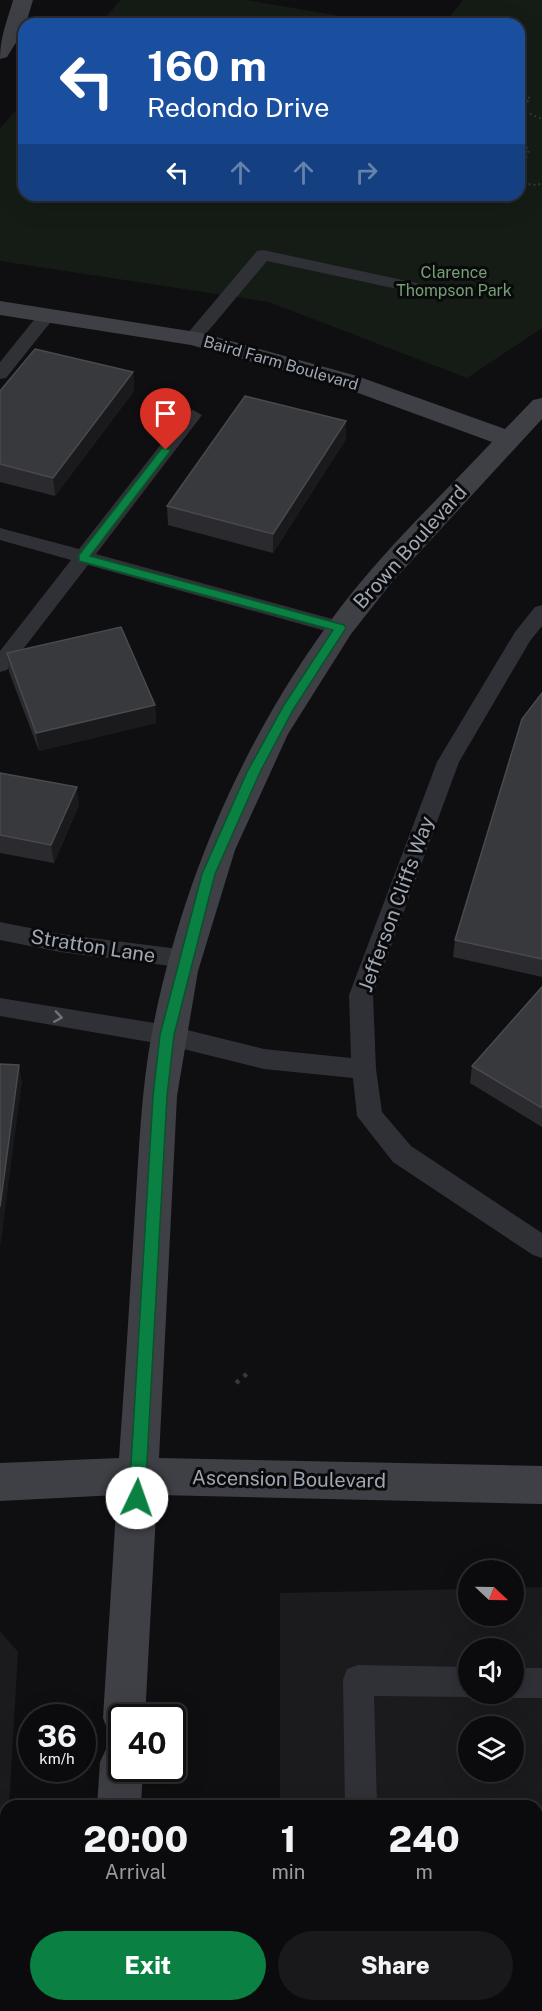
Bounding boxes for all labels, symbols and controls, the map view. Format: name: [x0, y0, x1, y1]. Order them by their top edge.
text: 160 m: [147, 41, 267, 90]
icon: left: [48, 42, 126, 120]
text: Redondo Drive: [147, 91, 329, 123]
icon: left: [161, 156, 194, 189]
icon: ahead: [224, 156, 257, 189]
icon: ahead: [287, 156, 320, 189]
icon: right: [350, 156, 383, 189]
park label: Clarence Thompson Park: [396, 263, 512, 300]
street label: Baird Farm Boulevard: [201, 332, 361, 394]
pin: [140, 388, 191, 450]
icon: arrive: [149, 397, 182, 430]
street label: Brown Boulevard: [348, 480, 472, 614]
street label: Jefferson Cliffs Way: [353, 813, 439, 995]
street label: Stratton Lane: [29, 924, 157, 968]
one-way arrow: [53, 1010, 62, 1022]
street label: Ascension Boulevard: [192, 1465, 386, 1493]
position arrow: [105, 1466, 169, 1530]
north arrow: [458, 1560, 524, 1626]
map controls: [458, 1560, 524, 1782]
button: sound: [458, 1638, 524, 1704]
speed limit sign: 40: [108, 1704, 186, 1782]
button: layers: [458, 1716, 524, 1782]
text: 36: [37, 1718, 77, 1754]
text: km/h: [39, 1750, 75, 1767]
text: 20:00: [83, 1818, 188, 1860]
text: 1: [280, 1818, 296, 1860]
text: 240: [389, 1818, 460, 1860]
text: Arrival: [105, 1860, 167, 1884]
text: min: [271, 1860, 305, 1884]
text: m: [416, 1860, 433, 1884]
button: Exit: [30, 1931, 266, 2000]
button: Share: [278, 1931, 513, 2000]

